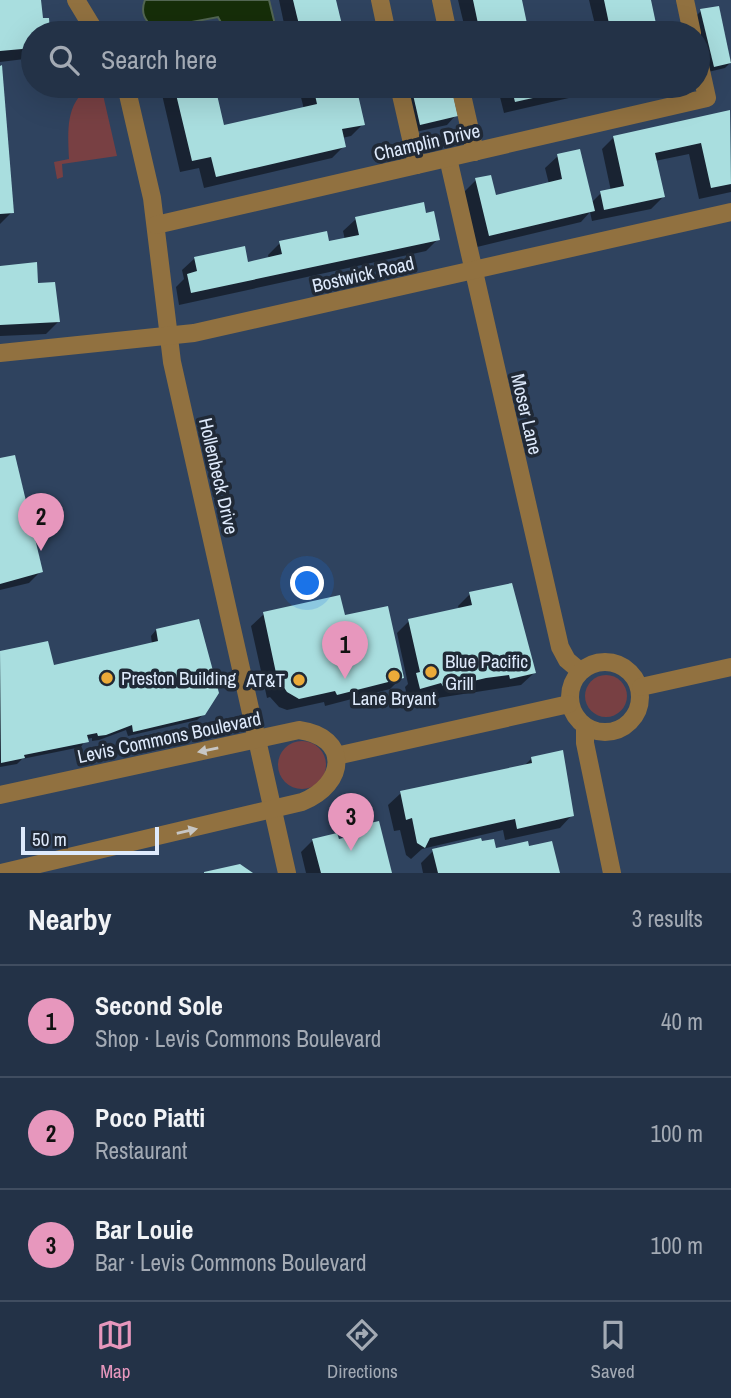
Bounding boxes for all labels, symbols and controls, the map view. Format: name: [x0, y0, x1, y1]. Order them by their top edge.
search box: [21, 21, 710, 98]
icon: search: [45, 41, 83, 79]
text: Search here: [101, 42, 217, 77]
street label: Champlin Drive: [371, 117, 483, 167]
street label: Bostwick Road: [309, 250, 417, 298]
street label: Moser Lane: [505, 371, 549, 457]
street label: Hollenbeck Drive: [193, 415, 245, 537]
pin: 2: [18, 493, 64, 551]
your location: [290, 566, 324, 600]
pin: 1: [322, 621, 368, 679]
place label: Blue Pacific Grill: [445, 648, 528, 696]
marker: Blue Pacific Grill: [423, 664, 439, 680]
place label: Preston Building: [121, 665, 237, 691]
place label: AT&T: [245, 667, 285, 693]
marker: Lane Bryant: [386, 668, 402, 684]
marker: Preston Building: [99, 670, 115, 686]
marker: AT&T: [291, 672, 307, 688]
place label: Lane Bryant: [352, 685, 437, 711]
street label: Levis Commons Boulevard: [75, 705, 263, 769]
one-way arrow: [197, 745, 219, 756]
pin: 3: [328, 793, 374, 851]
scale bar: [21, 824, 159, 856]
one-way arrow: [176, 825, 198, 836]
text: 50 m: [32, 826, 67, 852]
text: Nearby: [28, 899, 111, 939]
text: 3 results: [632, 903, 703, 934]
text: Second Sole: [95, 988, 223, 1023]
text: 1: [46, 1006, 56, 1037]
text: 40 m: [661, 1006, 703, 1037]
text: Shop · Levis Commons Boulevard: [95, 1023, 381, 1054]
text: Poco Piatti: [95, 1100, 205, 1135]
text: 2: [46, 1118, 56, 1149]
text: 100 m: [651, 1118, 703, 1149]
text: Restaurant: [95, 1135, 187, 1166]
text: Bar Louie: [95, 1212, 193, 1247]
text: 3: [46, 1230, 56, 1261]
text: 100 m: [651, 1230, 703, 1261]
text: Bar · Levis Commons Boulevard: [95, 1247, 367, 1278]
tab: Map: [96, 1316, 134, 1384]
tab: Directions: [327, 1316, 398, 1384]
tab: Saved: [591, 1316, 635, 1384]

